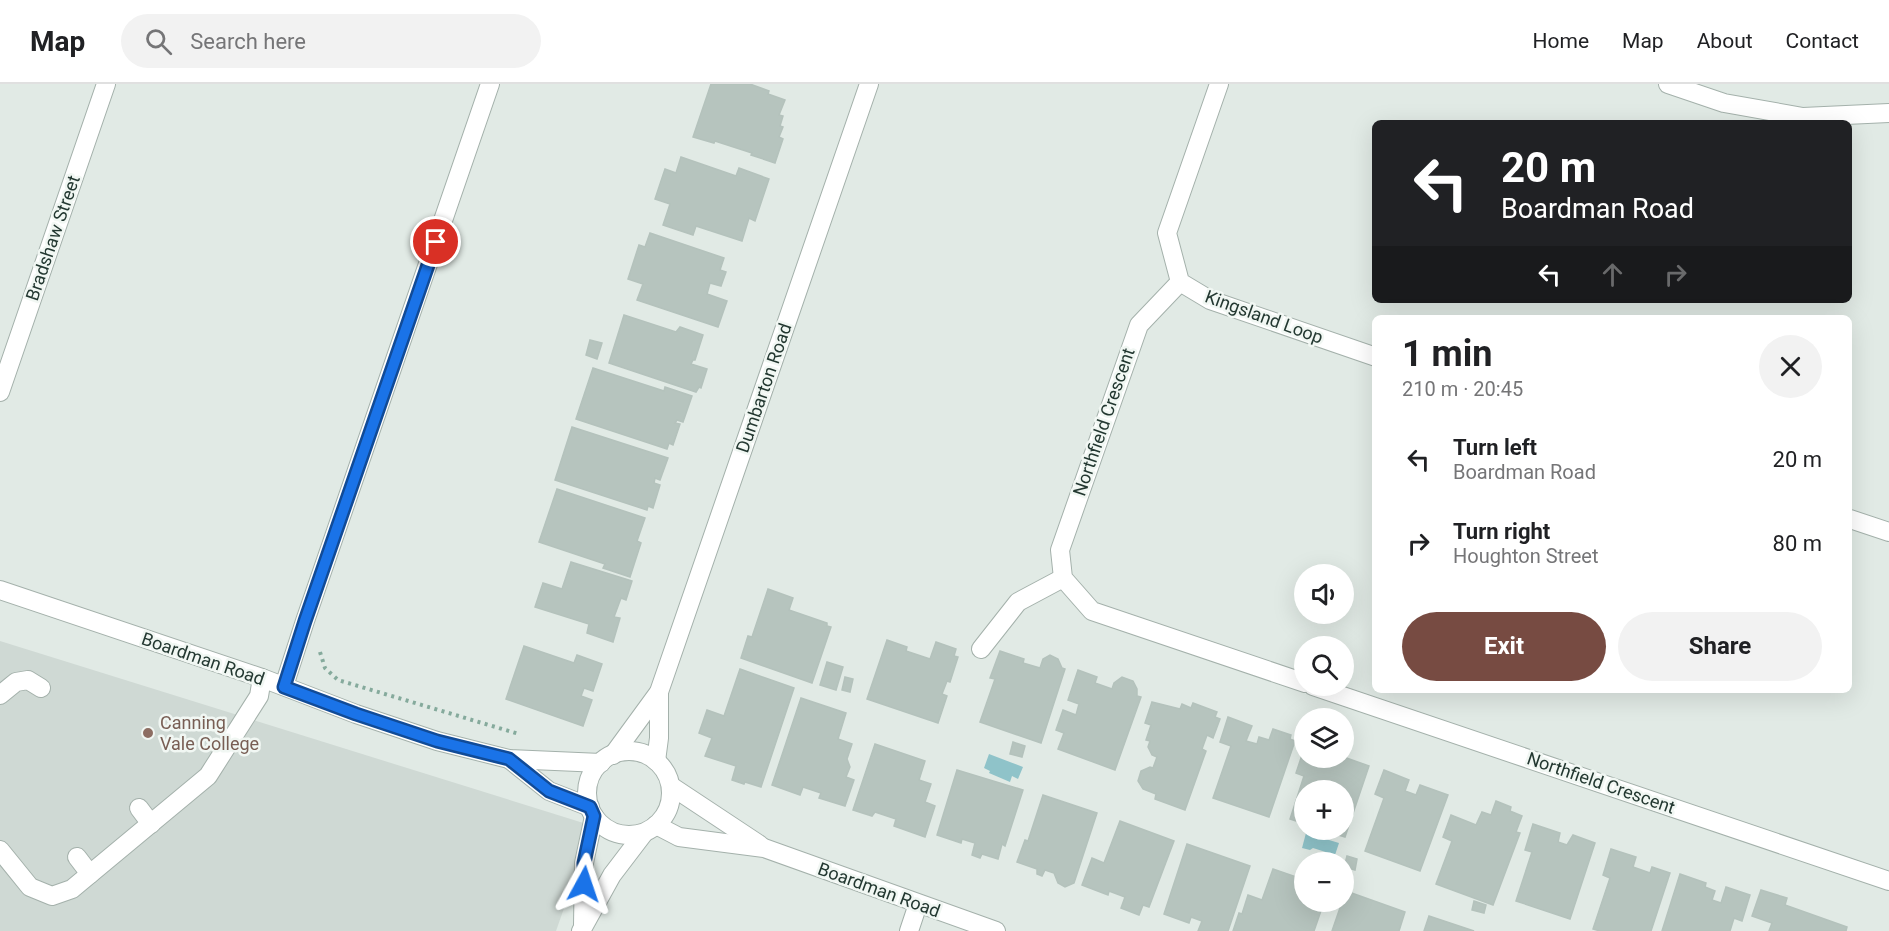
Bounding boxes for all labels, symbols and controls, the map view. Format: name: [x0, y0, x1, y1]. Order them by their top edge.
search box: [121, 14, 541, 68]
text: Map: [30, 25, 85, 58]
icon: search: [142, 25, 175, 58]
text: Search here: [190, 29, 306, 54]
text: Home: [1533, 29, 1589, 53]
text: Map: [1622, 29, 1664, 53]
text: About: [1697, 29, 1753, 53]
text: Contact: [1786, 29, 1859, 53]
text: 20 m: [1501, 143, 1596, 192]
icon: left: [1402, 144, 1480, 222]
street label: Bradshaw Street: [21, 172, 84, 303]
text: Boardman Road: [1501, 193, 1694, 225]
pin: [410, 216, 461, 267]
icon: arrive: [419, 225, 452, 258]
icon: left: [1533, 258, 1566, 291]
icon: ahead: [1596, 258, 1629, 291]
icon: right: [1659, 258, 1692, 291]
street label: Kingsland Loop: [1202, 285, 1326, 348]
street label: Dumbarton Road: [732, 320, 796, 455]
text: 1 min: [1402, 333, 1493, 375]
button: close: [1759, 335, 1822, 398]
street label: Northfield Crescent: [1068, 345, 1139, 499]
text: 210 m · 20:45: [1402, 377, 1523, 401]
text: Turn left: [1453, 435, 1537, 460]
icon: left: [1402, 443, 1435, 476]
text: 20 m: [1773, 447, 1822, 472]
text: Boardman Road: [1453, 460, 1596, 484]
text: Turn right: [1453, 519, 1550, 544]
icon: right: [1402, 527, 1435, 560]
text: 80 m: [1773, 531, 1822, 556]
text: Houghton Street: [1453, 544, 1598, 568]
map controls: [1294, 564, 1354, 912]
button: sound: [1294, 564, 1354, 624]
button: Exit: [1402, 612, 1606, 681]
button: Share: [1618, 612, 1822, 681]
street label: Boardman Road: [139, 628, 267, 689]
button: search: [1294, 636, 1354, 696]
button: layers: [1294, 708, 1354, 768]
place label: Canning Vale College: [160, 712, 259, 754]
marker: Canning Vale College: [141, 726, 155, 740]
street label: Northfield Crescent: [1524, 747, 1678, 818]
button: +: [1294, 780, 1354, 840]
position arrow: [552, 852, 616, 916]
button: −: [1294, 852, 1354, 912]
street label: Boardman Road: [815, 858, 943, 921]

